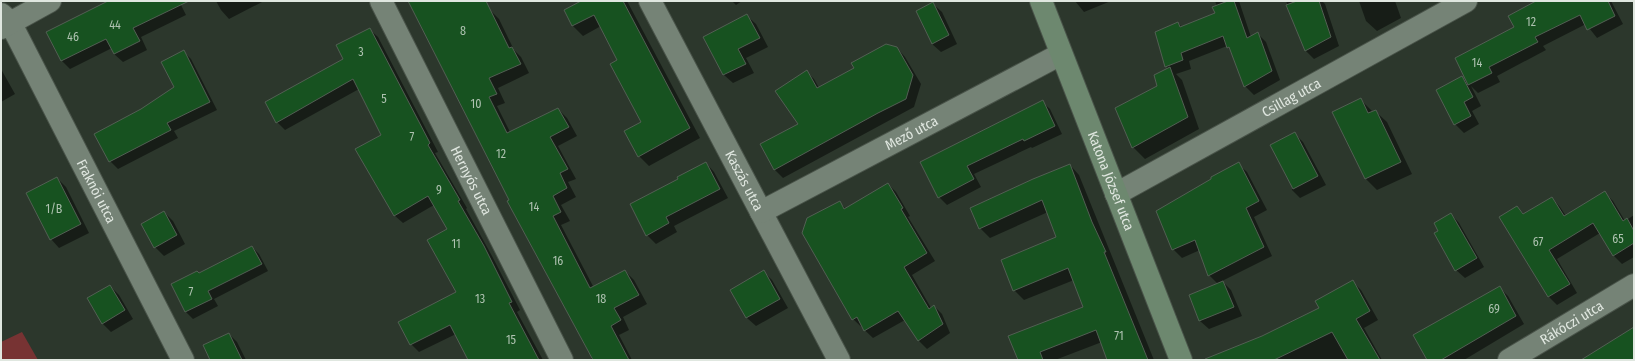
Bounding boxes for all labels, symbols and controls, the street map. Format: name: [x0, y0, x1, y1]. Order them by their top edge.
house number: 12: [1526, 15, 1536, 29]
house number: 44: [109, 18, 121, 32]
house number: 8: [460, 24, 466, 38]
house number: 46: [67, 30, 79, 44]
house number: 3: [358, 45, 364, 59]
house number: 14: [1472, 56, 1482, 70]
street label: Csillag utca: [1259, 75, 1324, 121]
house number: 5: [381, 92, 387, 106]
house number: 10: [471, 97, 481, 111]
street label: Mező utca: [882, 112, 941, 154]
street label: Katona József utca: [1084, 129, 1138, 233]
house number: 7: [410, 130, 415, 144]
street label: Hernyós utca: [447, 143, 496, 218]
house number: 12: [496, 147, 506, 161]
street label: Kaszás utca: [721, 148, 767, 214]
street label: Fraknói utca: [73, 156, 120, 226]
house number: 9: [436, 183, 442, 197]
house number: 14: [529, 200, 539, 214]
house number: 1/B: [46, 202, 63, 216]
house number: 65: [1612, 232, 1624, 246]
house number: 67: [1533, 235, 1543, 249]
house number: 11: [451, 237, 461, 251]
house number: 16: [553, 254, 563, 268]
house number: 7: [189, 285, 194, 299]
house number: 13: [475, 292, 485, 306]
house number: 18: [596, 292, 606, 306]
street label: Rákóczi utca: [1537, 297, 1607, 348]
house number: 69: [1488, 302, 1500, 316]
house number: 71: [1114, 329, 1124, 343]
house number: 15: [506, 333, 517, 347]

